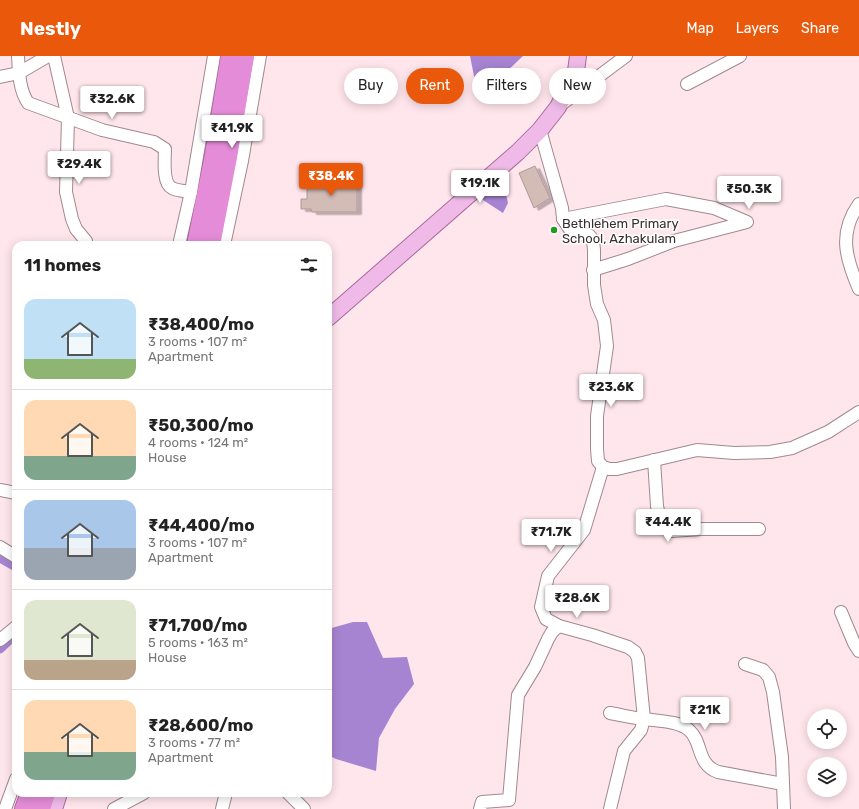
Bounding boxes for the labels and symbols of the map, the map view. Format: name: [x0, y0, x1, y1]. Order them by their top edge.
pin: ₹32.6K: [79, 86, 145, 120]
pin: ₹41.9K: [199, 115, 265, 149]
pin: ₹29.4K: [46, 151, 112, 185]
pin: ₹38.4K: [298, 163, 364, 197]
pin: ₹19.1K: [447, 170, 513, 204]
pin: ₹50.3K: [716, 176, 782, 210]
place label: Bethlehem Primary School, Azhakulam: [562, 216, 679, 246]
marker: Bethlehem Primary School, Azhakulam: [549, 225, 559, 235]
pin: ₹23.6K: [578, 374, 644, 408]
pin: ₹44.4K: [635, 509, 701, 543]
pin: ₹71.7K: [518, 519, 584, 553]
pin: ₹28.6K: [544, 585, 610, 619]
pin: ₹21K: [681, 697, 729, 731]

